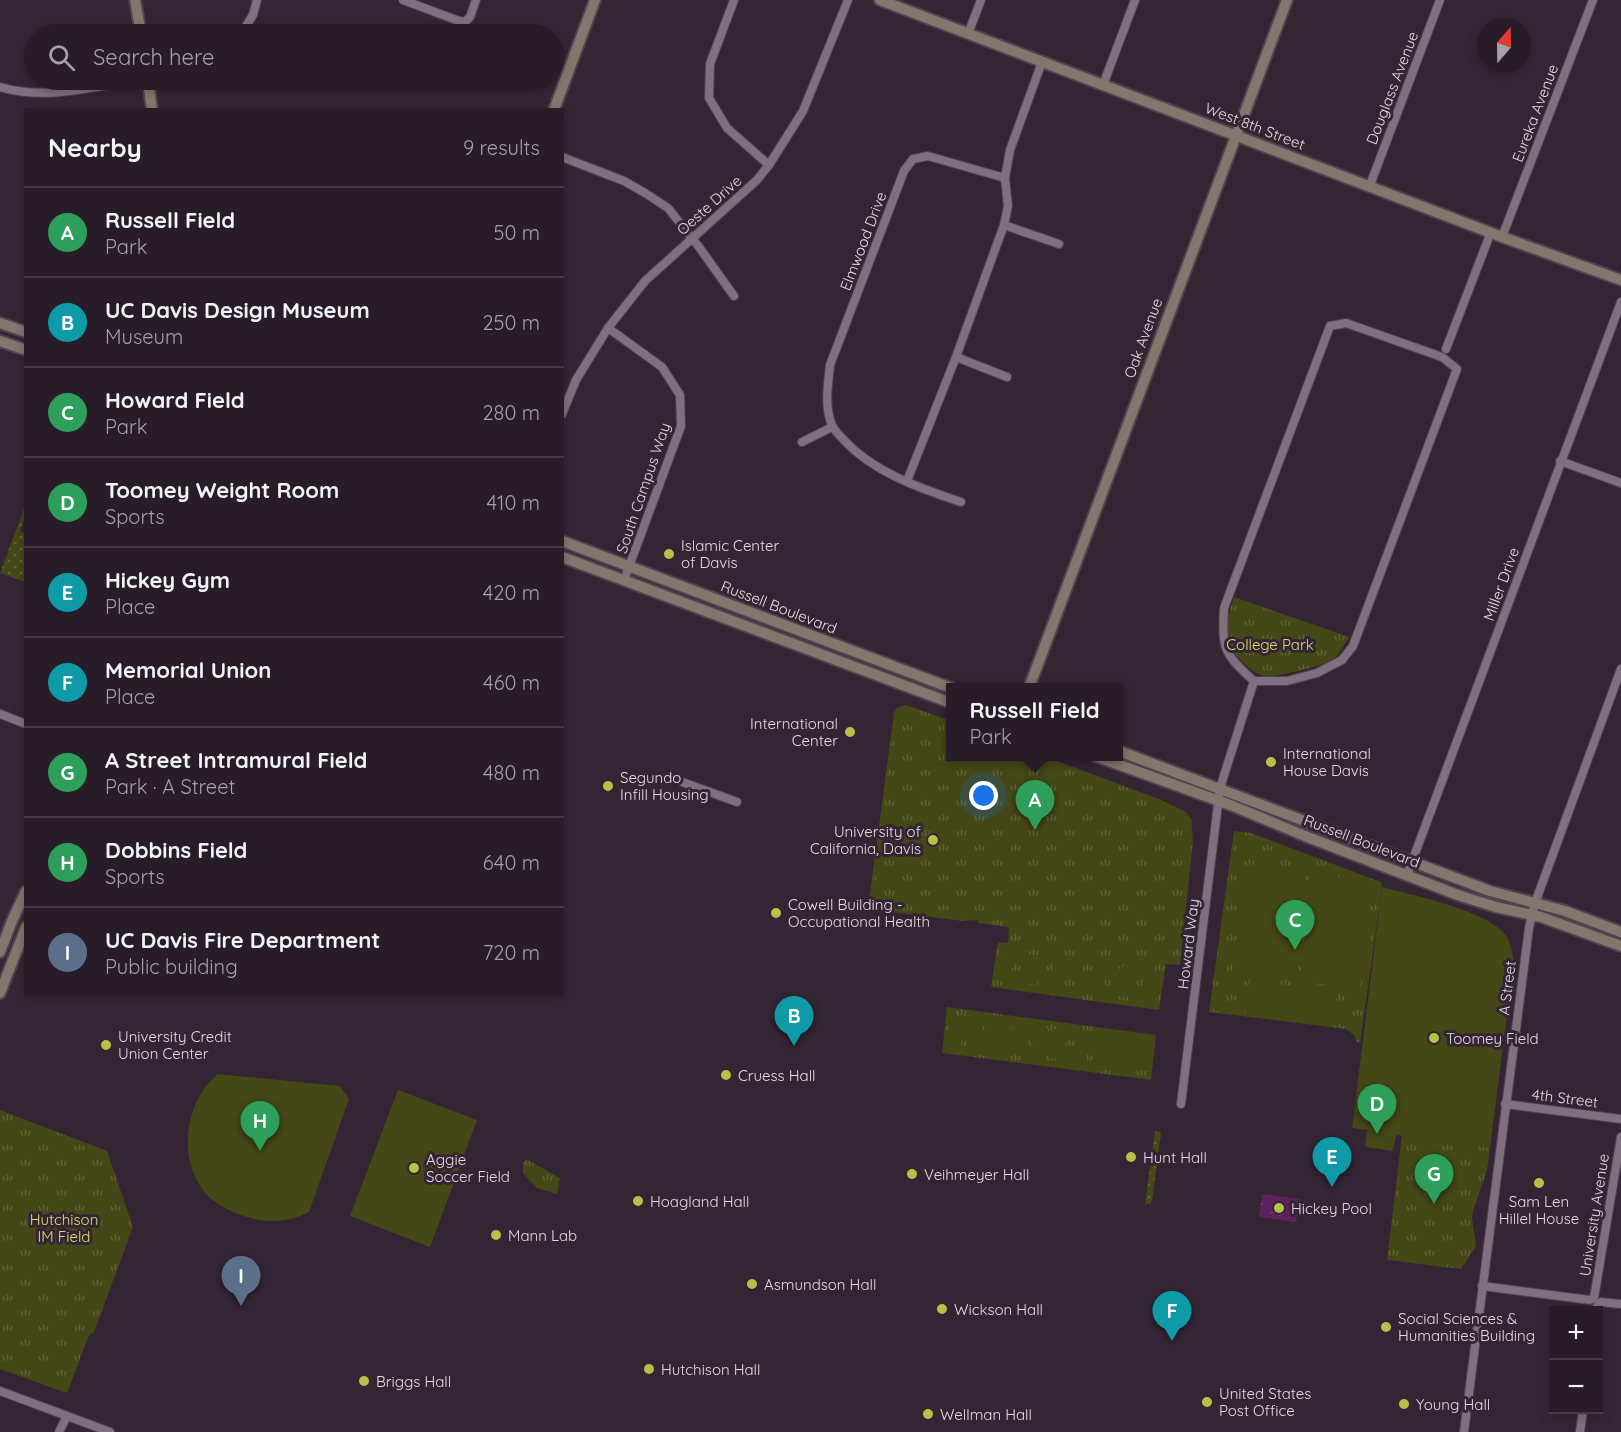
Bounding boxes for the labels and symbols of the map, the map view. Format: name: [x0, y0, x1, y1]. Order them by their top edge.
north arrow: [1477, 18, 1531, 72]
street label: Douglass Avenue: [1362, 29, 1422, 147]
street label: Eureka Avenue: [1508, 61, 1562, 165]
street label: West 8th Street: [1202, 98, 1308, 154]
street label: Oeste Drive: [673, 171, 745, 239]
street label: Elmwood Drive: [835, 189, 891, 293]
street label: Oak Avenue: [1120, 295, 1166, 381]
street label: South Campus Way: [612, 420, 674, 556]
place label: Islamic Center of Davis: [681, 536, 780, 572]
street label: Miller Drive: [1479, 545, 1523, 623]
marker: Islamic Center of Davis: [662, 547, 676, 561]
street label: Russell Boulevard: [718, 576, 840, 638]
park label: College Park: [1226, 635, 1314, 654]
place label: International Center: [750, 714, 838, 750]
marker: International Center: [843, 725, 857, 739]
place label: International House Davis: [1283, 744, 1371, 780]
marker: International House Davis: [1264, 755, 1278, 769]
place label: Segundo Infill Housing: [620, 768, 709, 804]
marker: Segundo Infill Housing: [601, 779, 615, 793]
pin: A: [1016, 780, 1054, 830]
your location: [969, 781, 998, 810]
street label: Russell Boulevard: [1301, 810, 1423, 872]
place label: University of California, Davis: [810, 822, 922, 858]
marker: University of California, Davis: [926, 833, 940, 847]
place label: Cowell Building - Occupational Health: [788, 895, 930, 931]
street label: Howard Way: [1173, 898, 1203, 990]
pin: C: [1276, 900, 1314, 950]
marker: Cowell Building - Occupational Health: [769, 906, 783, 920]
street label: A Street: [1494, 960, 1520, 1016]
pin: B: [774, 996, 814, 1046]
place label: University Credit Union Center: [118, 1027, 232, 1063]
place label: Toomey Field: [1446, 1029, 1539, 1048]
marker: Toomey Field: [1427, 1031, 1441, 1045]
marker: University Credit Union Center: [99, 1038, 113, 1052]
place label: Cruess Hall: [738, 1066, 816, 1085]
marker: Cruess Hall: [719, 1068, 733, 1082]
pin: D: [1358, 1084, 1396, 1134]
street label: 4th Street: [1531, 1085, 1599, 1111]
pin: H: [240, 1102, 280, 1151]
pin: E: [1312, 1138, 1352, 1187]
place label: Hunt Hall: [1143, 1148, 1207, 1167]
place label: Aggie Soccer Field: [426, 1150, 510, 1186]
marker: Hunt Hall: [1124, 1150, 1138, 1164]
street label: University Avenue: [1575, 1152, 1613, 1278]
pin: G: [1414, 1154, 1454, 1204]
marker: Aggie Soccer Field: [407, 1161, 421, 1175]
place label: Veihmeyer Hall: [924, 1165, 1030, 1184]
marker: Veihmeyer Hall: [905, 1167, 919, 1181]
marker: Sam Len Hillel House: [1532, 1176, 1546, 1190]
place label: Hoagland Hall: [650, 1192, 750, 1211]
place label: Sam Len Hillel House: [1499, 1192, 1579, 1228]
marker: Hoagland Hall: [631, 1194, 645, 1208]
place label: Hickey Pool: [1291, 1199, 1372, 1218]
marker: Hickey Pool: [1272, 1201, 1286, 1215]
park label: Hutchison IM Field: [30, 1210, 98, 1246]
place label: Mann Lab: [508, 1226, 577, 1245]
marker: Mann Lab: [489, 1228, 503, 1242]
pin: I: [222, 1256, 260, 1306]
place label: Asmundson Hall: [764, 1275, 876, 1294]
marker: Asmundson Hall: [745, 1277, 759, 1291]
pin: F: [1152, 1292, 1192, 1341]
place label: Wickson Hall: [954, 1300, 1043, 1319]
marker: Wickson Hall: [935, 1302, 949, 1316]
place label: Social Sciences & Humanities Building: [1398, 1309, 1535, 1345]
marker: Social Sciences & Humanities Building: [1379, 1320, 1393, 1334]
place label: Hutchison Hall: [661, 1360, 761, 1379]
marker: Hutchison Hall: [642, 1362, 656, 1376]
place label: Briggs Hall: [376, 1372, 451, 1391]
marker: Briggs Hall: [357, 1374, 371, 1388]
place label: United States Post Office: [1219, 1384, 1311, 1420]
marker: United States Post Office: [1200, 1395, 1214, 1409]
place label: Young Hall: [1416, 1395, 1490, 1414]
marker: Young Hall: [1397, 1397, 1411, 1411]
place label: Wellman Hall: [940, 1405, 1032, 1424]
marker: Wellman Hall: [921, 1407, 935, 1421]

